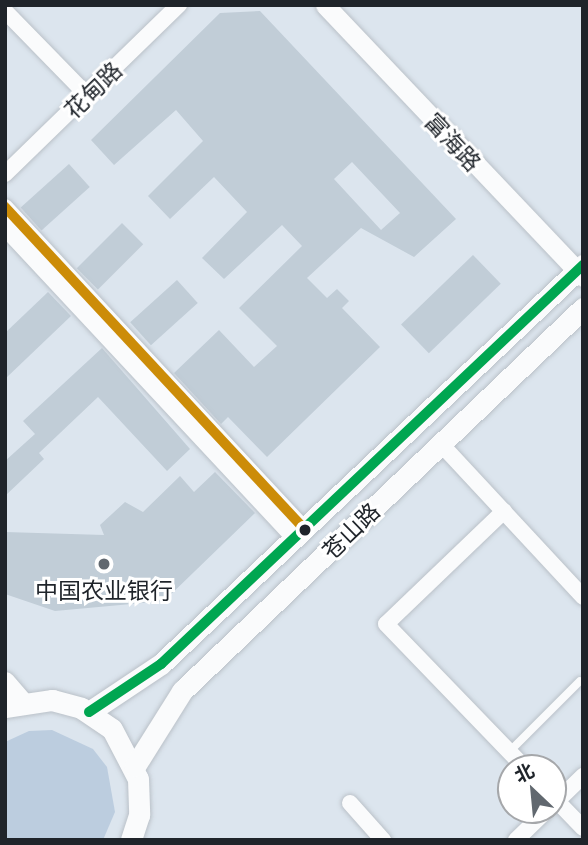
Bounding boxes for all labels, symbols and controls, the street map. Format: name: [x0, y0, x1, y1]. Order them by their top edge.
street label: 花甸路: [58, 55, 126, 123]
street label: 富海路: [420, 106, 488, 176]
street label: 苍山路: [316, 496, 384, 564]
unlabelled marker: [298, 523, 312, 537]
marker: 中国农业银行: [96, 556, 112, 572]
place label: 中国农业银行: [35, 575, 173, 603]
north arrow: [497, 754, 567, 824]
text: 北: [509, 755, 538, 788]

